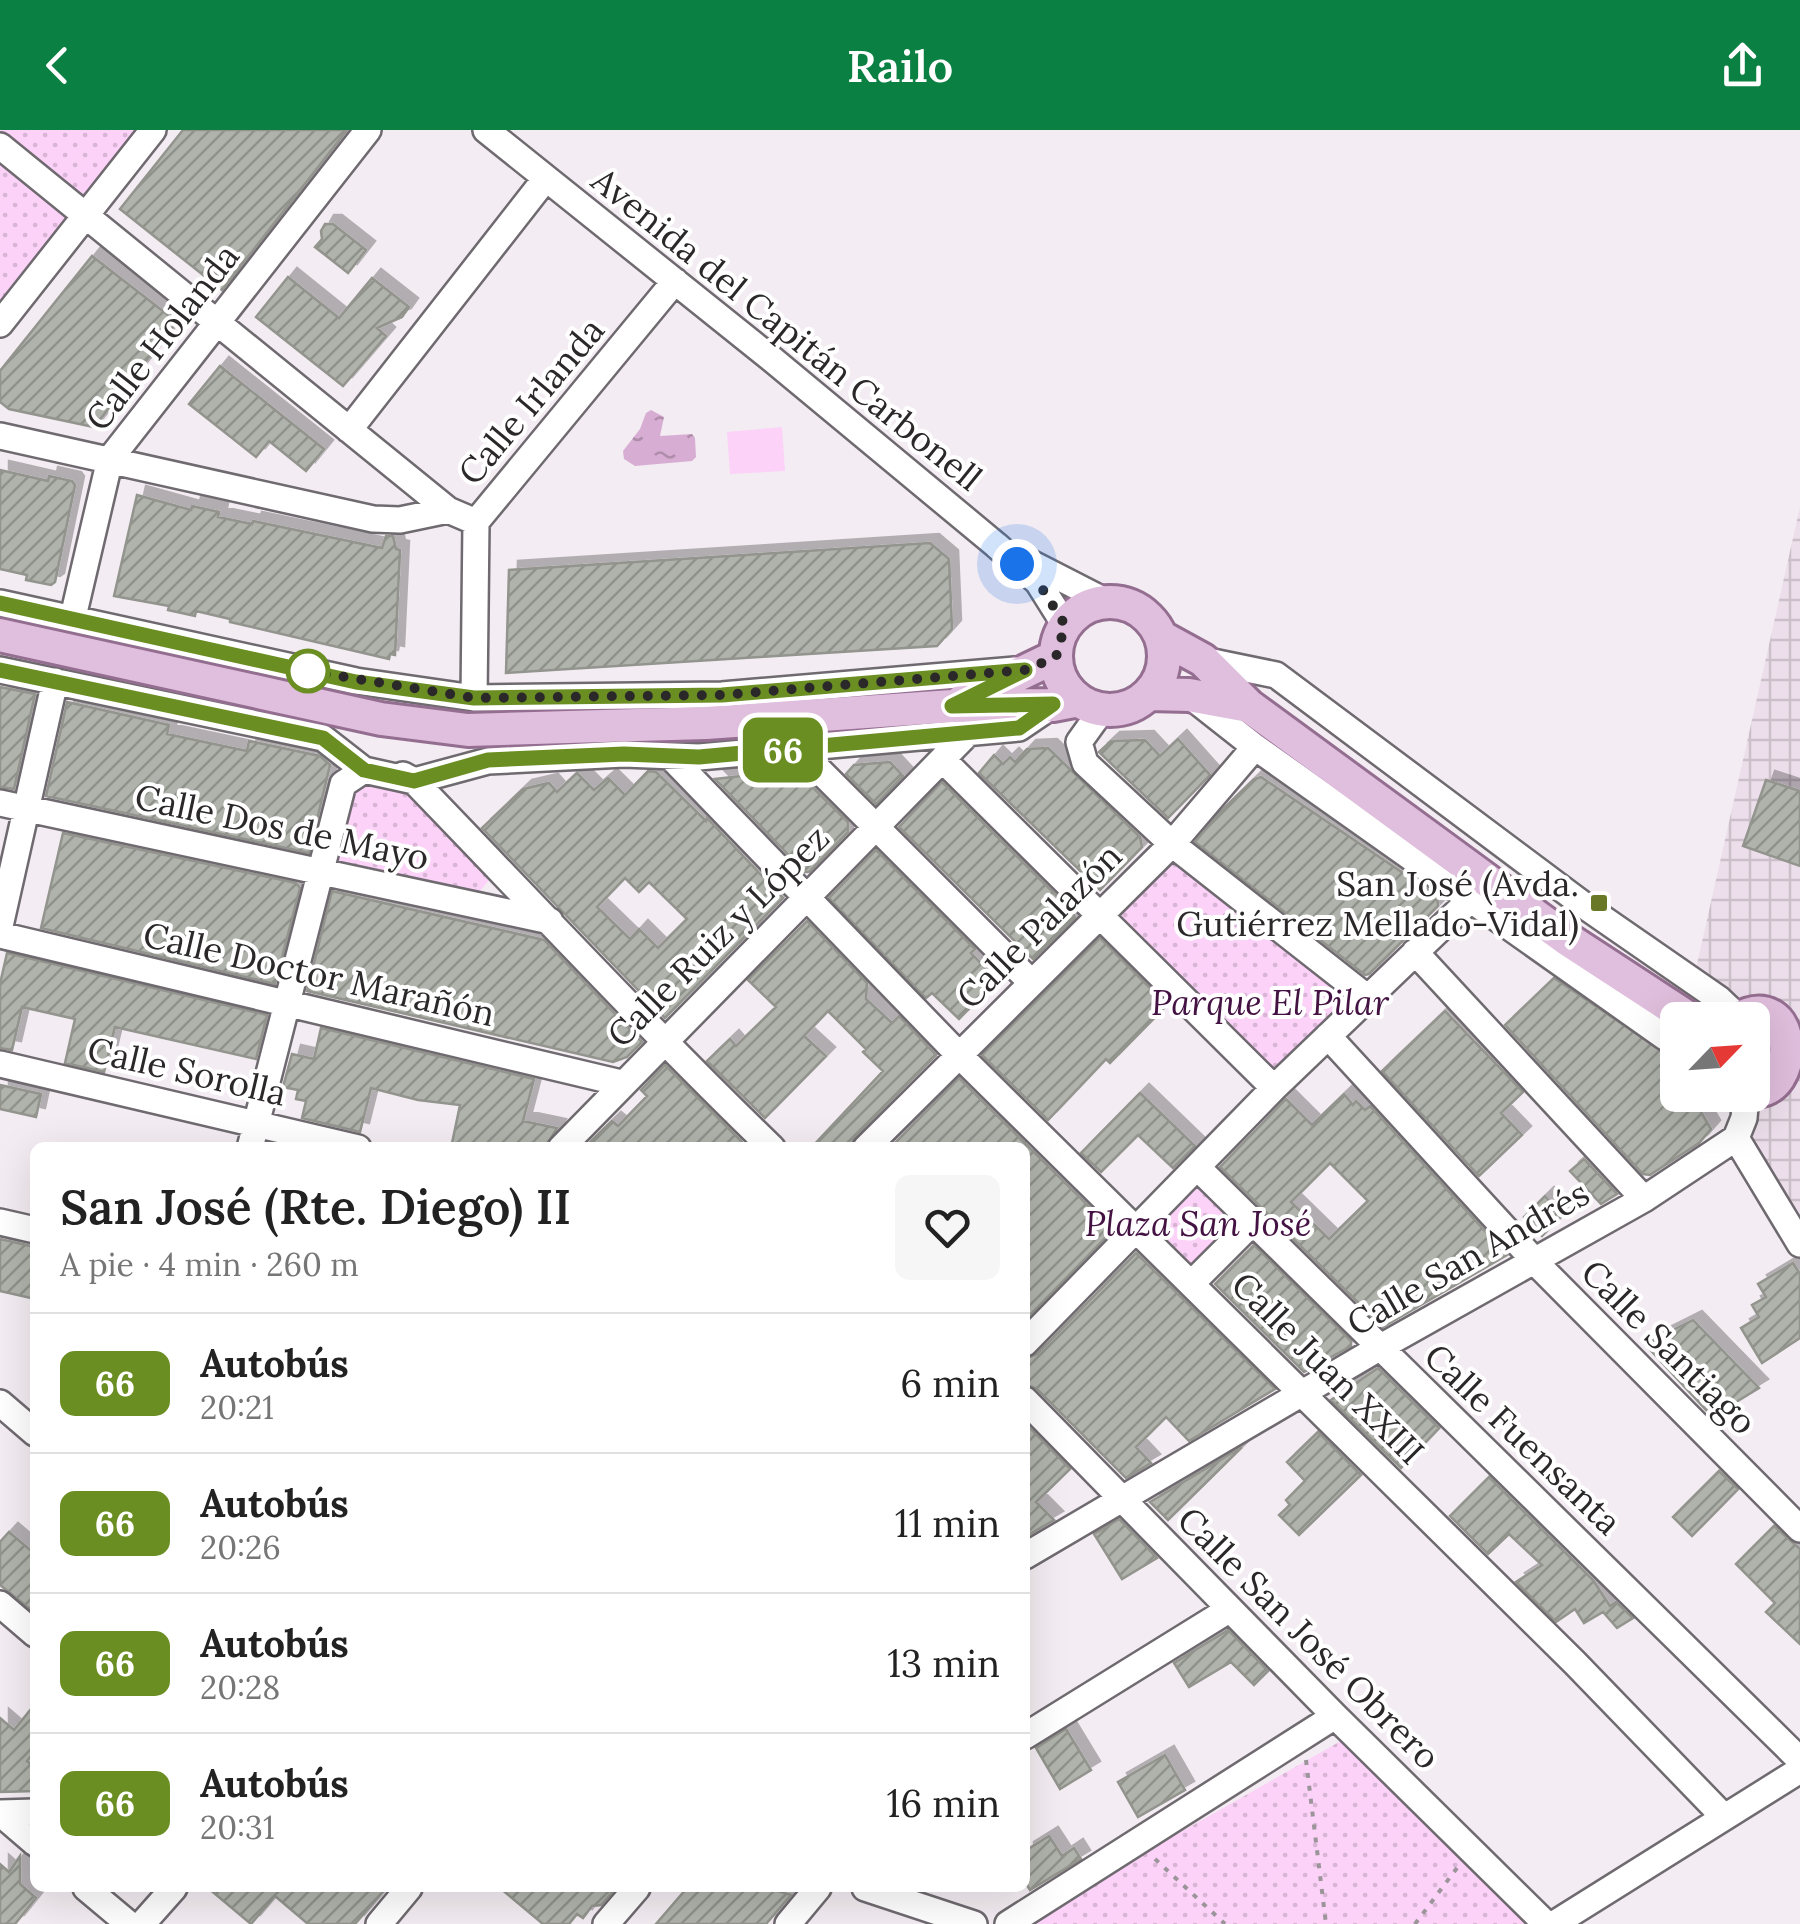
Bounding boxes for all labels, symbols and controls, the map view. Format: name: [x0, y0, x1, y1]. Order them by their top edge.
text: Railo: [847, 37, 953, 94]
icon: back: [30, 38, 85, 93]
icon: share: [1715, 38, 1770, 93]
street label: Avenida del Capitán Carbonell: [582, 157, 991, 500]
street label: Calle Holanda: [75, 235, 249, 439]
street label: Calle Irlanda: [448, 308, 614, 494]
your location: [992, 539, 1042, 589]
unlabelled marker: [287, 650, 329, 692]
line badge: 66: [738, 718, 828, 782]
text: 66: [763, 728, 803, 773]
street label: Calle Dos de Mayo: [131, 774, 433, 880]
street label: Calle Ruiz y López: [598, 816, 838, 1056]
street label: Calle Palazón: [947, 834, 1131, 1018]
place label: San José (Avda. Gutiérrez Mellado-Vidal): [1176, 861, 1579, 946]
marker: San José (Avda. Gutiérrez Mellado-Vidal): [1588, 892, 1610, 914]
street label: Calle Doctor Marañón: [139, 912, 499, 1036]
park label: Parque El Pilar: [1151, 980, 1389, 1025]
north arrow: [1660, 1002, 1770, 1112]
map controls: [1660, 1002, 1770, 1112]
street label: Calle Sorolla: [83, 1026, 291, 1116]
street label: Calle San Andrés: [1339, 1170, 1597, 1346]
button: heart: [895, 1175, 1000, 1280]
text: San José (Rte. Diego) II: [60, 1176, 571, 1237]
park label: Plaza San José: [1085, 1201, 1311, 1246]
text: A pie · 4 min · 260 m: [60, 1244, 359, 1285]
street label: Calle Santiago: [1572, 1250, 1766, 1444]
street label: Calle Juan XXIII: [1222, 1262, 1434, 1474]
street label: Calle Fuensanta: [1415, 1334, 1631, 1544]
text: Autobús: [200, 1339, 349, 1387]
text: 6 min: [900, 1359, 1000, 1407]
text: 66: [95, 1361, 135, 1406]
text: 20:21: [200, 1387, 274, 1428]
text: Autobús: [200, 1479, 349, 1527]
street label: Calle San José Obrero: [1168, 1497, 1450, 1779]
text: 11 min: [895, 1499, 1000, 1547]
text: 66: [95, 1501, 135, 1546]
text: 20:26: [200, 1527, 281, 1568]
text: Autobús: [200, 1619, 349, 1667]
text: 13 min: [887, 1639, 1000, 1687]
text: 66: [95, 1641, 135, 1686]
text: 20:28: [200, 1667, 280, 1708]
text: Autobús: [200, 1759, 349, 1807]
text: 16 min: [886, 1779, 1000, 1827]
text: 66: [95, 1781, 135, 1826]
text: 20:31: [200, 1807, 275, 1848]

